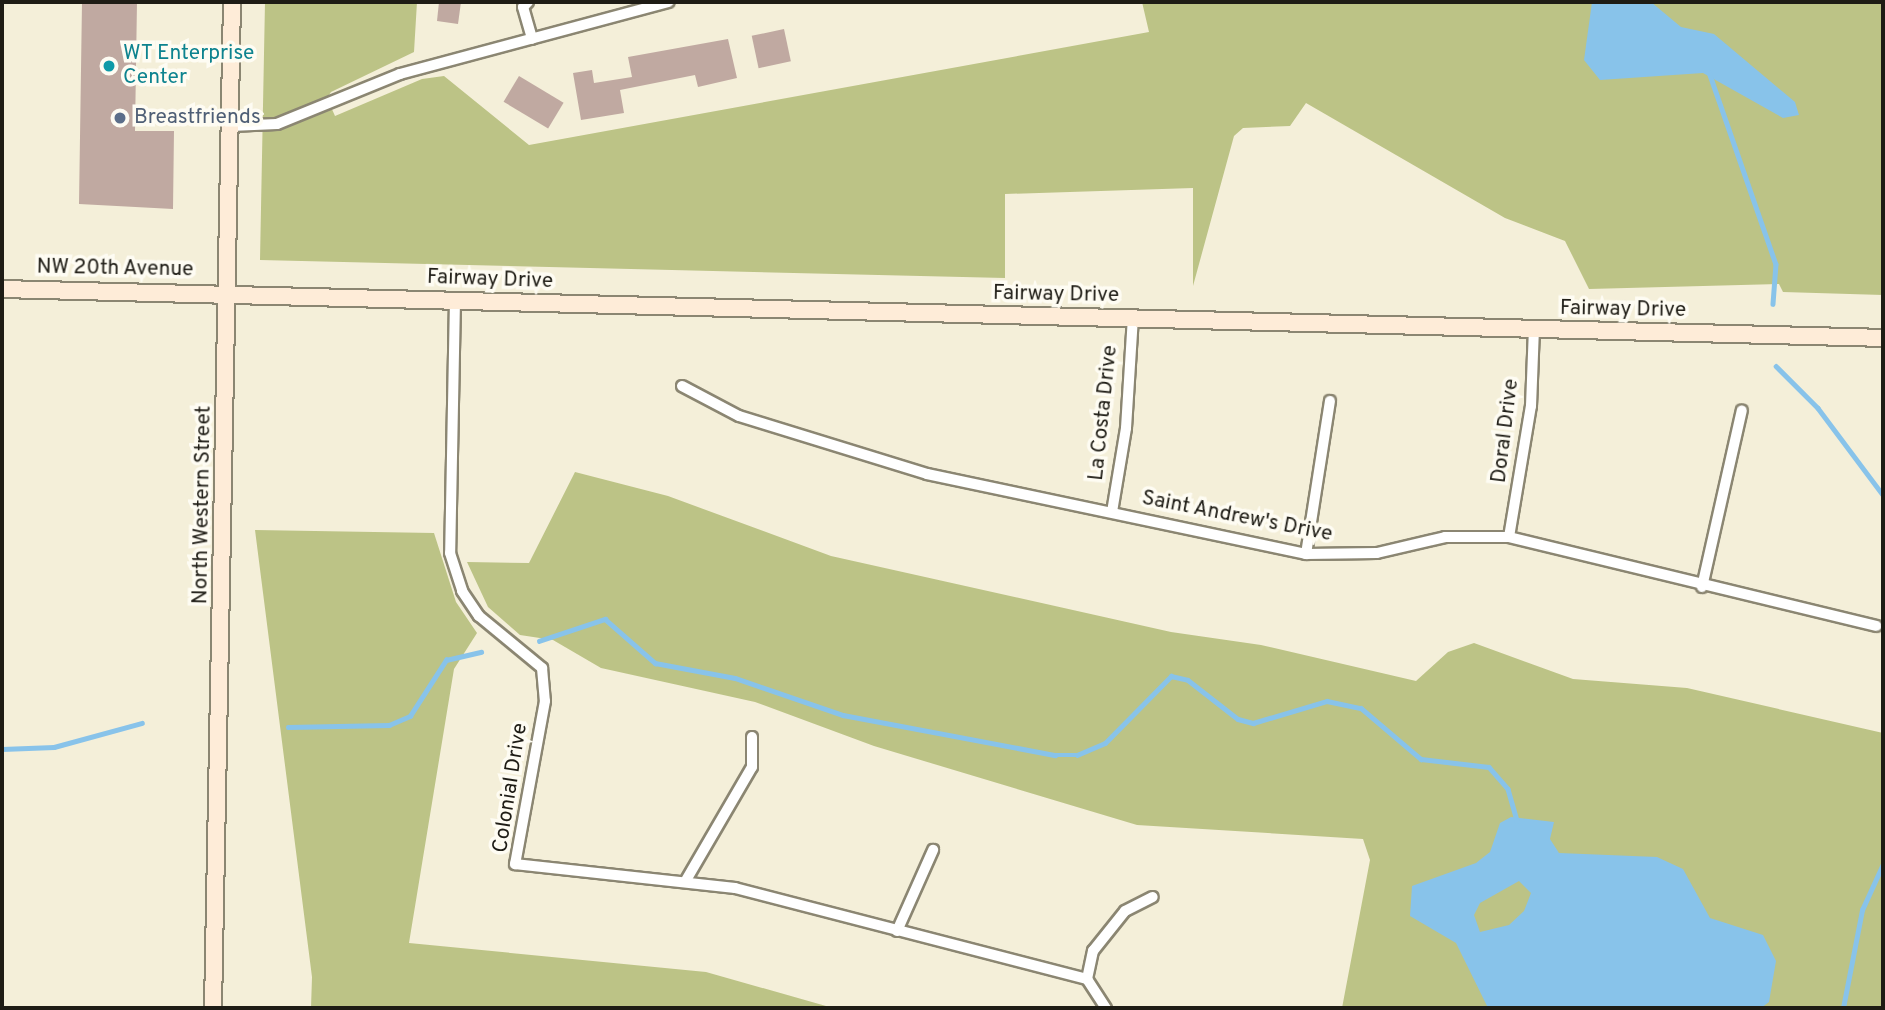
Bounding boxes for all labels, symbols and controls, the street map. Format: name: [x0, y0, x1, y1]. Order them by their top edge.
place label: WT Enterprise Center: [123, 41, 255, 91]
marker: WT Enterprise Center: [101, 58, 117, 74]
place label: Breastfriends: [134, 105, 261, 131]
marker: Breastfriends: [112, 110, 128, 126]
street label: NW 20th Avenue: [36, 255, 194, 283]
street label: Fairway Drive: [426, 265, 554, 295]
street label: Fairway Drive: [993, 281, 1119, 309]
street label: Fairway Drive: [1560, 296, 1686, 324]
street label: La Costa Drive: [1084, 344, 1124, 482]
street label: Doral Drive: [1487, 378, 1525, 484]
street label: North Western Street: [189, 405, 217, 605]
street label: Saint Andrew's Drive: [1139, 486, 1335, 548]
street label: Colonial Drive: [488, 721, 534, 855]

